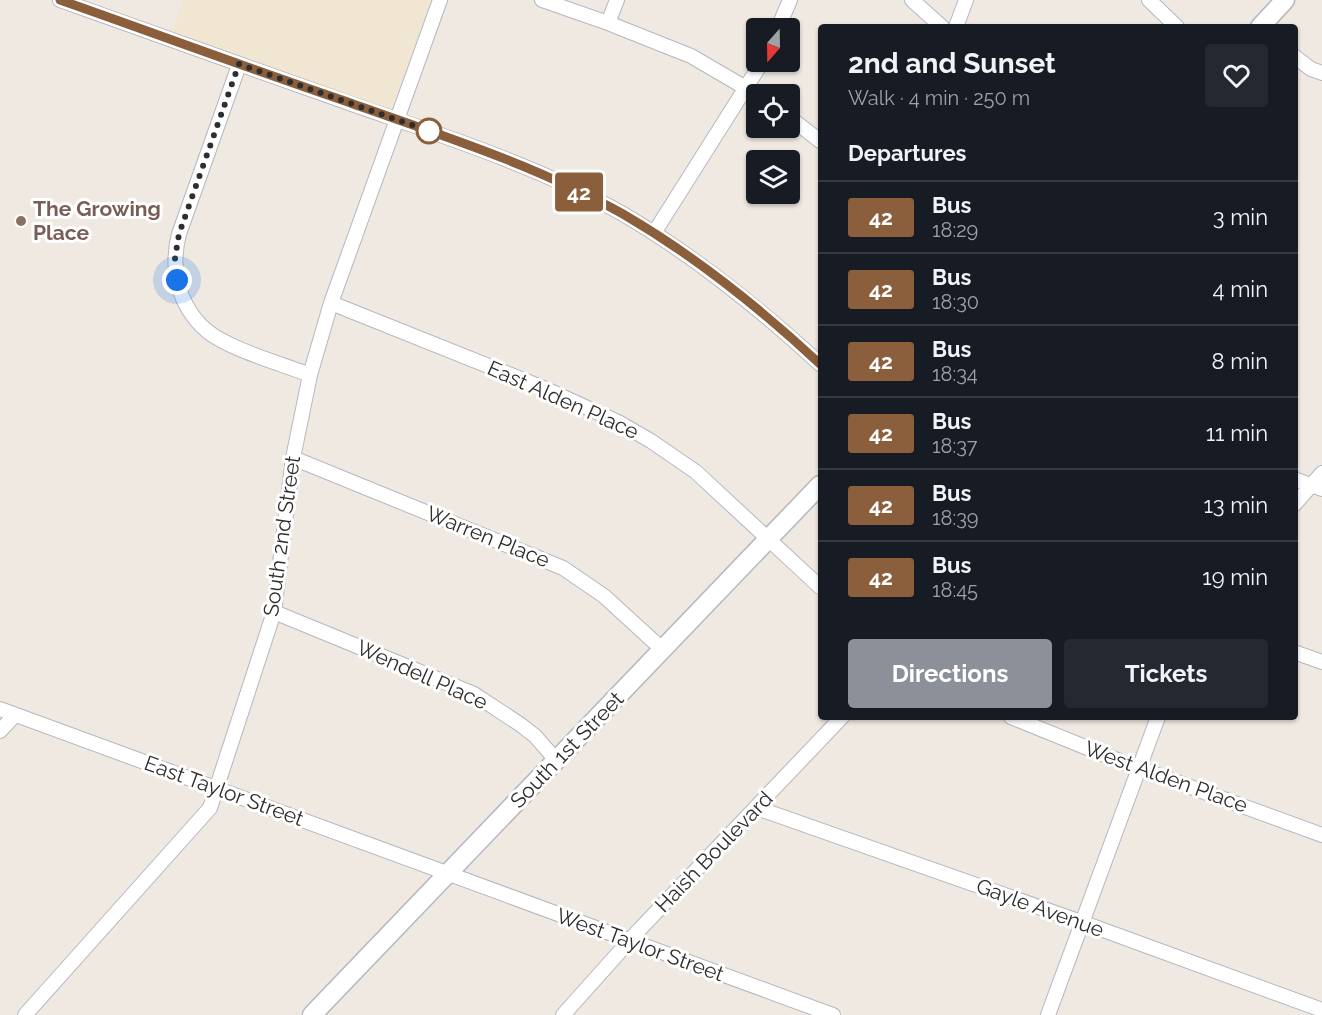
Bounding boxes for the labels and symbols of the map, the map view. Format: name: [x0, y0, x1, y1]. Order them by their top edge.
north arrow: [746, 18, 800, 72]
unlabelled marker: [416, 118, 442, 144]
line badge: 42: [552, 172, 606, 212]
place label: The Growing Place: [33, 196, 161, 245]
marker: The Growing Place: [14, 214, 28, 228]
your location: [162, 265, 192, 295]
street label: East Alden Place: [484, 355, 643, 444]
street label: South 2nd Street: [258, 454, 305, 618]
street label: Warren Place: [423, 500, 553, 573]
street label: Wendell Place: [353, 635, 492, 715]
street label: South 1st Street: [505, 686, 628, 813]
street label: West Alden Place: [1081, 735, 1251, 818]
street label: East Taylor Street: [141, 750, 307, 831]
street label: Haish Boulevard: [650, 786, 778, 917]
street label: Gayle Avenue: [973, 873, 1107, 942]
street label: West Taylor Street: [553, 903, 727, 986]

